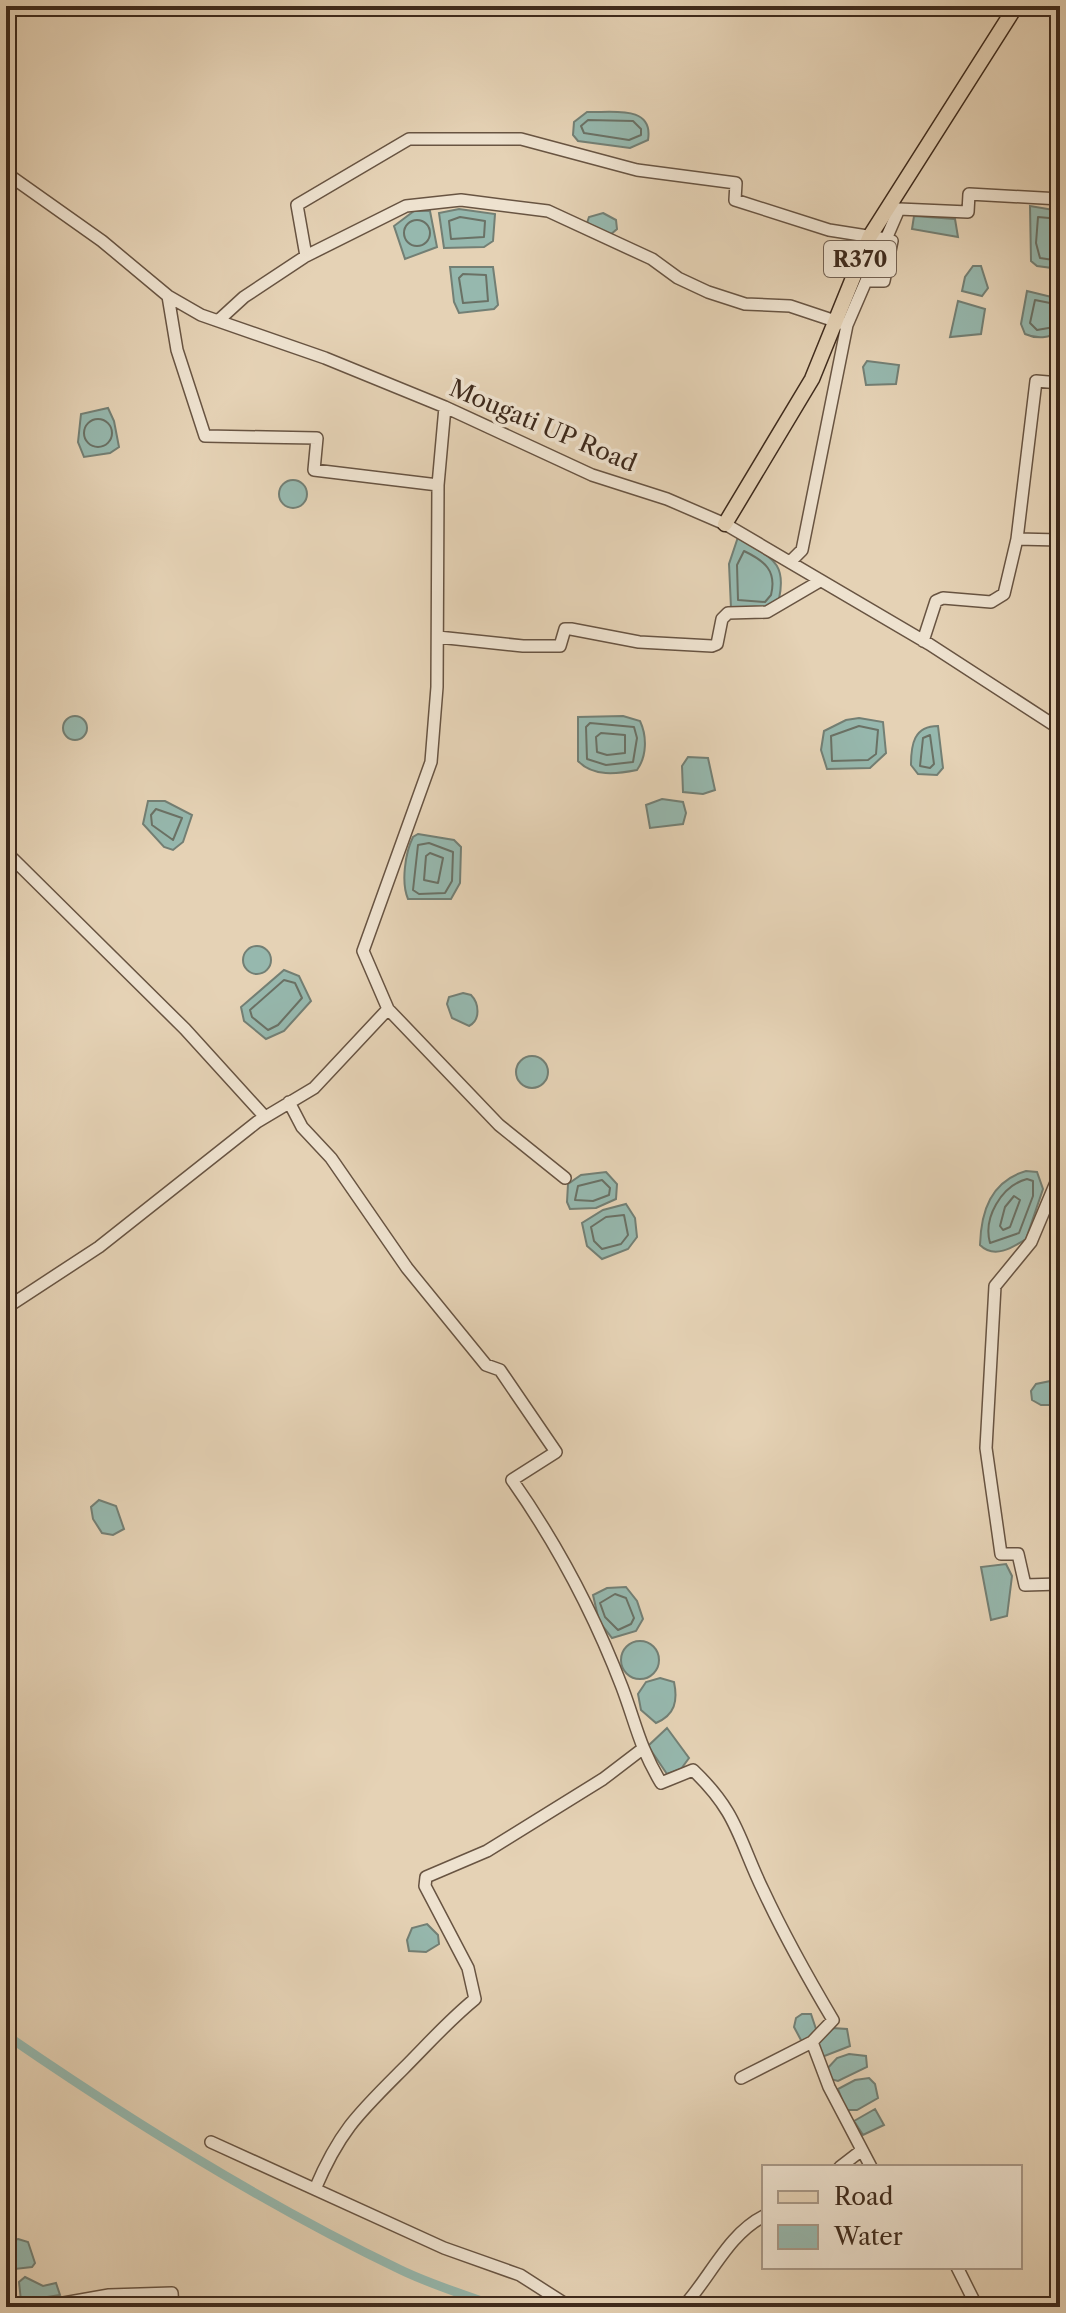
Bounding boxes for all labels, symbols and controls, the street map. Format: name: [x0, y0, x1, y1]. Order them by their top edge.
road number: R370: [824, 241, 896, 277]
street label: Mougati UP Road: [445, 373, 641, 478]
legend: [762, 2165, 1022, 2269]
text: Road: [834, 2182, 894, 2211]
text: Water: [833, 2222, 903, 2251]

